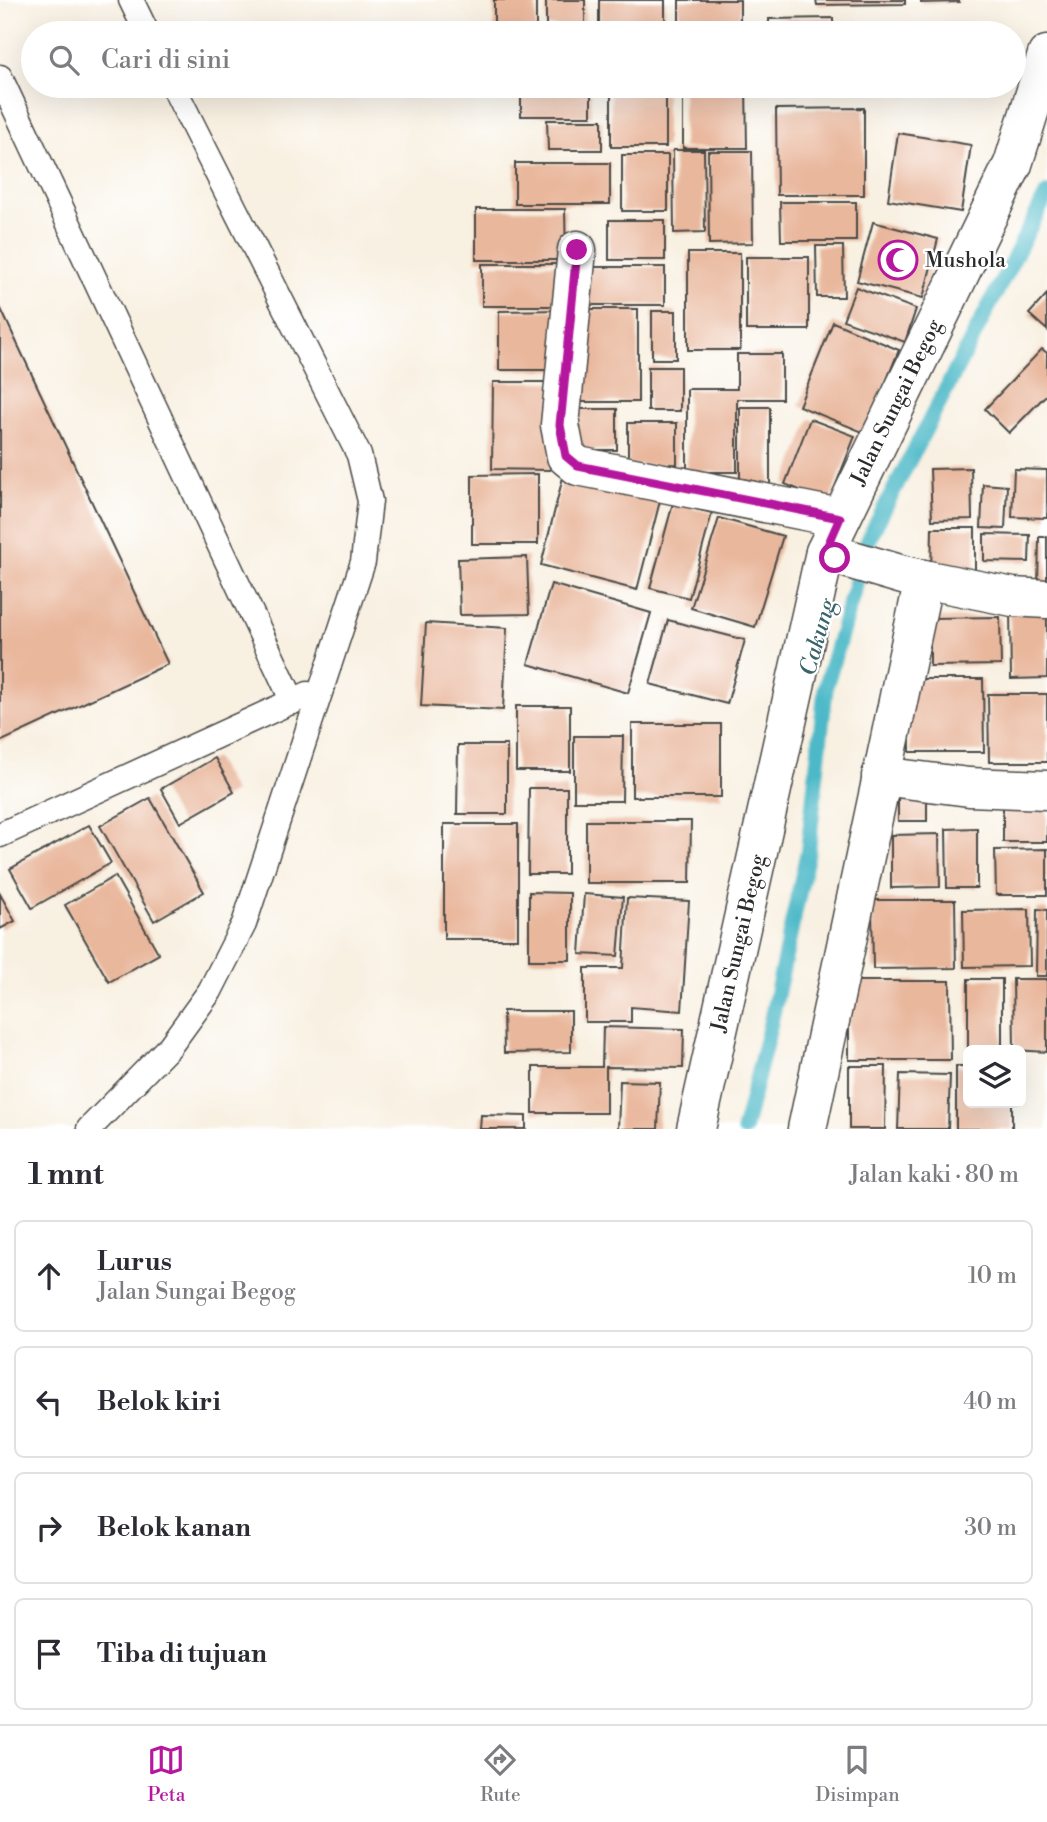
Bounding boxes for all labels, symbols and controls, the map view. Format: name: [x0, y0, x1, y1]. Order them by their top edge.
search box: [21, 21, 1026, 98]
icon: search: [45, 41, 83, 79]
text: Cari di sini: [101, 44, 230, 76]
route end: [561, 234, 592, 265]
mosque icon: Mushola: [877, 239, 919, 281]
place label: Mushola: [925, 248, 1006, 274]
street label: Jalan Sungai Begog: [845, 315, 948, 491]
route start: [819, 542, 850, 573]
water label: Cakung: [794, 595, 843, 679]
street label: Jalan Sungai Begog: [706, 852, 772, 1036]
map controls: [963, 1045, 1026, 1108]
button: layers: [963, 1045, 1026, 1108]
text: 1 mnt: [28, 1156, 104, 1194]
text: Jalan kaki · 80 m: [849, 1161, 1019, 1189]
text: Lurus: [97, 1246, 172, 1278]
icon: ahead: [30, 1257, 68, 1295]
text: 10 m: [968, 1262, 1017, 1290]
text: Jalan Sungai Begog: [97, 1278, 296, 1306]
icon: left: [30, 1383, 68, 1421]
text: Belok kiri: [97, 1386, 221, 1418]
text: 40 m: [963, 1388, 1017, 1416]
icon: right: [30, 1509, 68, 1547]
text: Belok kanan: [97, 1512, 251, 1544]
text: 30 m: [964, 1514, 1017, 1542]
icon: arrive: [30, 1635, 68, 1673]
text: Tiba di tujuan: [97, 1638, 267, 1670]
tab: Peta: [147, 1741, 185, 1807]
tab: Rute: [480, 1741, 521, 1807]
tab: Disimpan: [815, 1741, 900, 1807]

